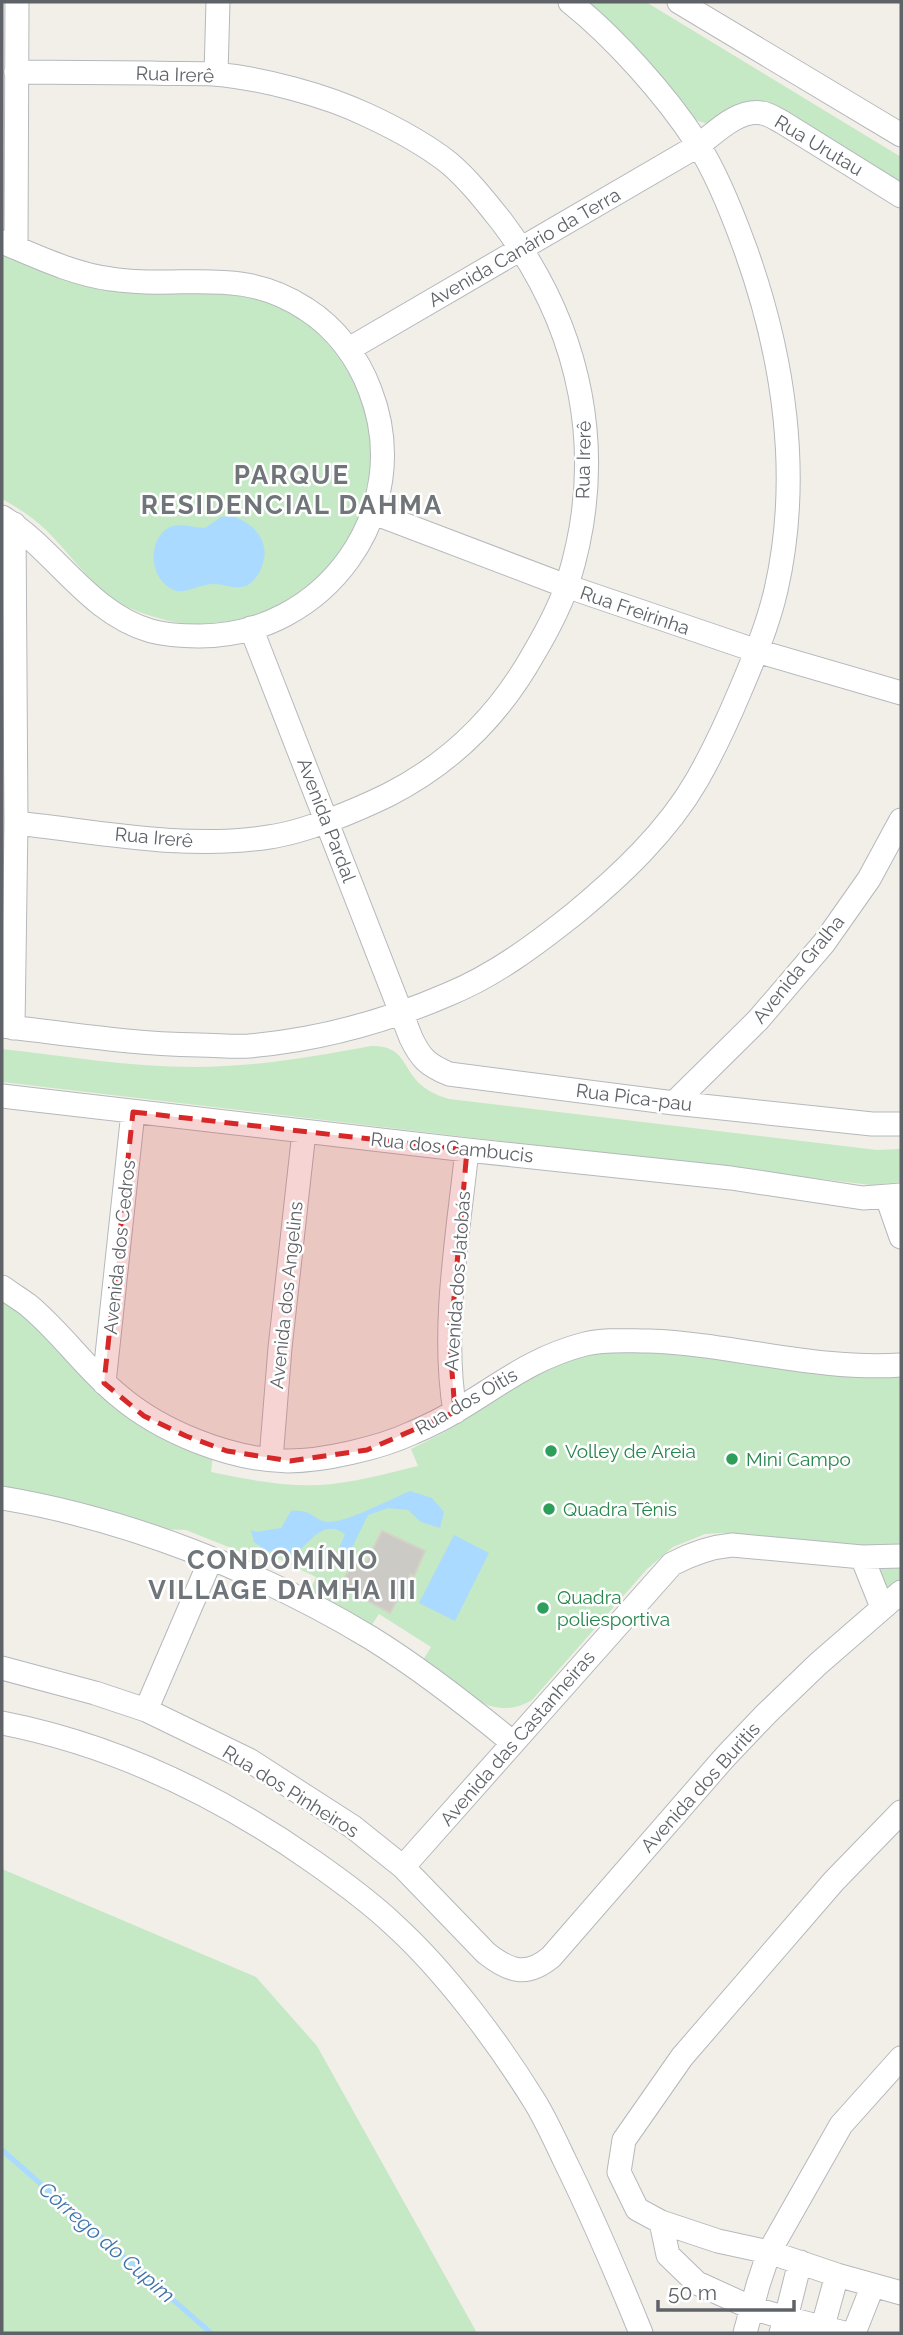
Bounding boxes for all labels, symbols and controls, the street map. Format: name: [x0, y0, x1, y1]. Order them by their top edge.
street label: Rua Irerê: [135, 62, 215, 86]
street label: Rua Urutau: [771, 110, 867, 180]
street label: Avenida Canário da Terra: [424, 183, 624, 311]
street label: Rua Irerê: [571, 421, 595, 499]
district label: PARQUE RESIDENCIAL DAHMA: [141, 460, 443, 520]
street label: Rua Freirinha: [577, 581, 693, 639]
street label: Avenida Pardal: [293, 755, 361, 886]
street label: Rua Irerê: [114, 823, 194, 851]
street label: Avenida Gralha: [748, 911, 848, 1027]
street label: Rua Pica-pau: [575, 1079, 693, 1115]
street label: Rua dos Cambucis: [370, 1128, 534, 1166]
street label: Avenida dos Cedros: [99, 1159, 139, 1335]
street label: Avenida dos Jatobás: [440, 1190, 474, 1372]
street label: Avenida dos Angelins: [265, 1200, 307, 1390]
street label: Rua dos Oitis: [411, 1363, 521, 1439]
place label: Volley de Areia: [565, 1440, 696, 1462]
marker: Volley de Areia: [543, 1443, 559, 1459]
place label: Mini Campo: [746, 1448, 851, 1470]
marker: Mini Campo: [724, 1451, 740, 1467]
place label: Quadra Tênis: [563, 1498, 677, 1520]
marker: Quadra Tênis: [541, 1501, 557, 1517]
district label: CONDOMÍNIO VILLAGE DAMHA III: [148, 1545, 418, 1605]
place label: Quadra poliesportiva: [557, 1586, 670, 1630]
marker: Quadra poliesportiva: [535, 1600, 551, 1616]
street label: Avenida das Castanheiras: [435, 1646, 599, 1830]
street label: Avenida dos Buritis: [636, 1718, 764, 1856]
street label: Rua dos Pinheiros: [219, 1740, 363, 1842]
water label: Córrego do Cupim: [34, 2176, 180, 2308]
scale bar: [658, 2268, 794, 2312]
text: 50 m: [668, 2280, 717, 2305]

